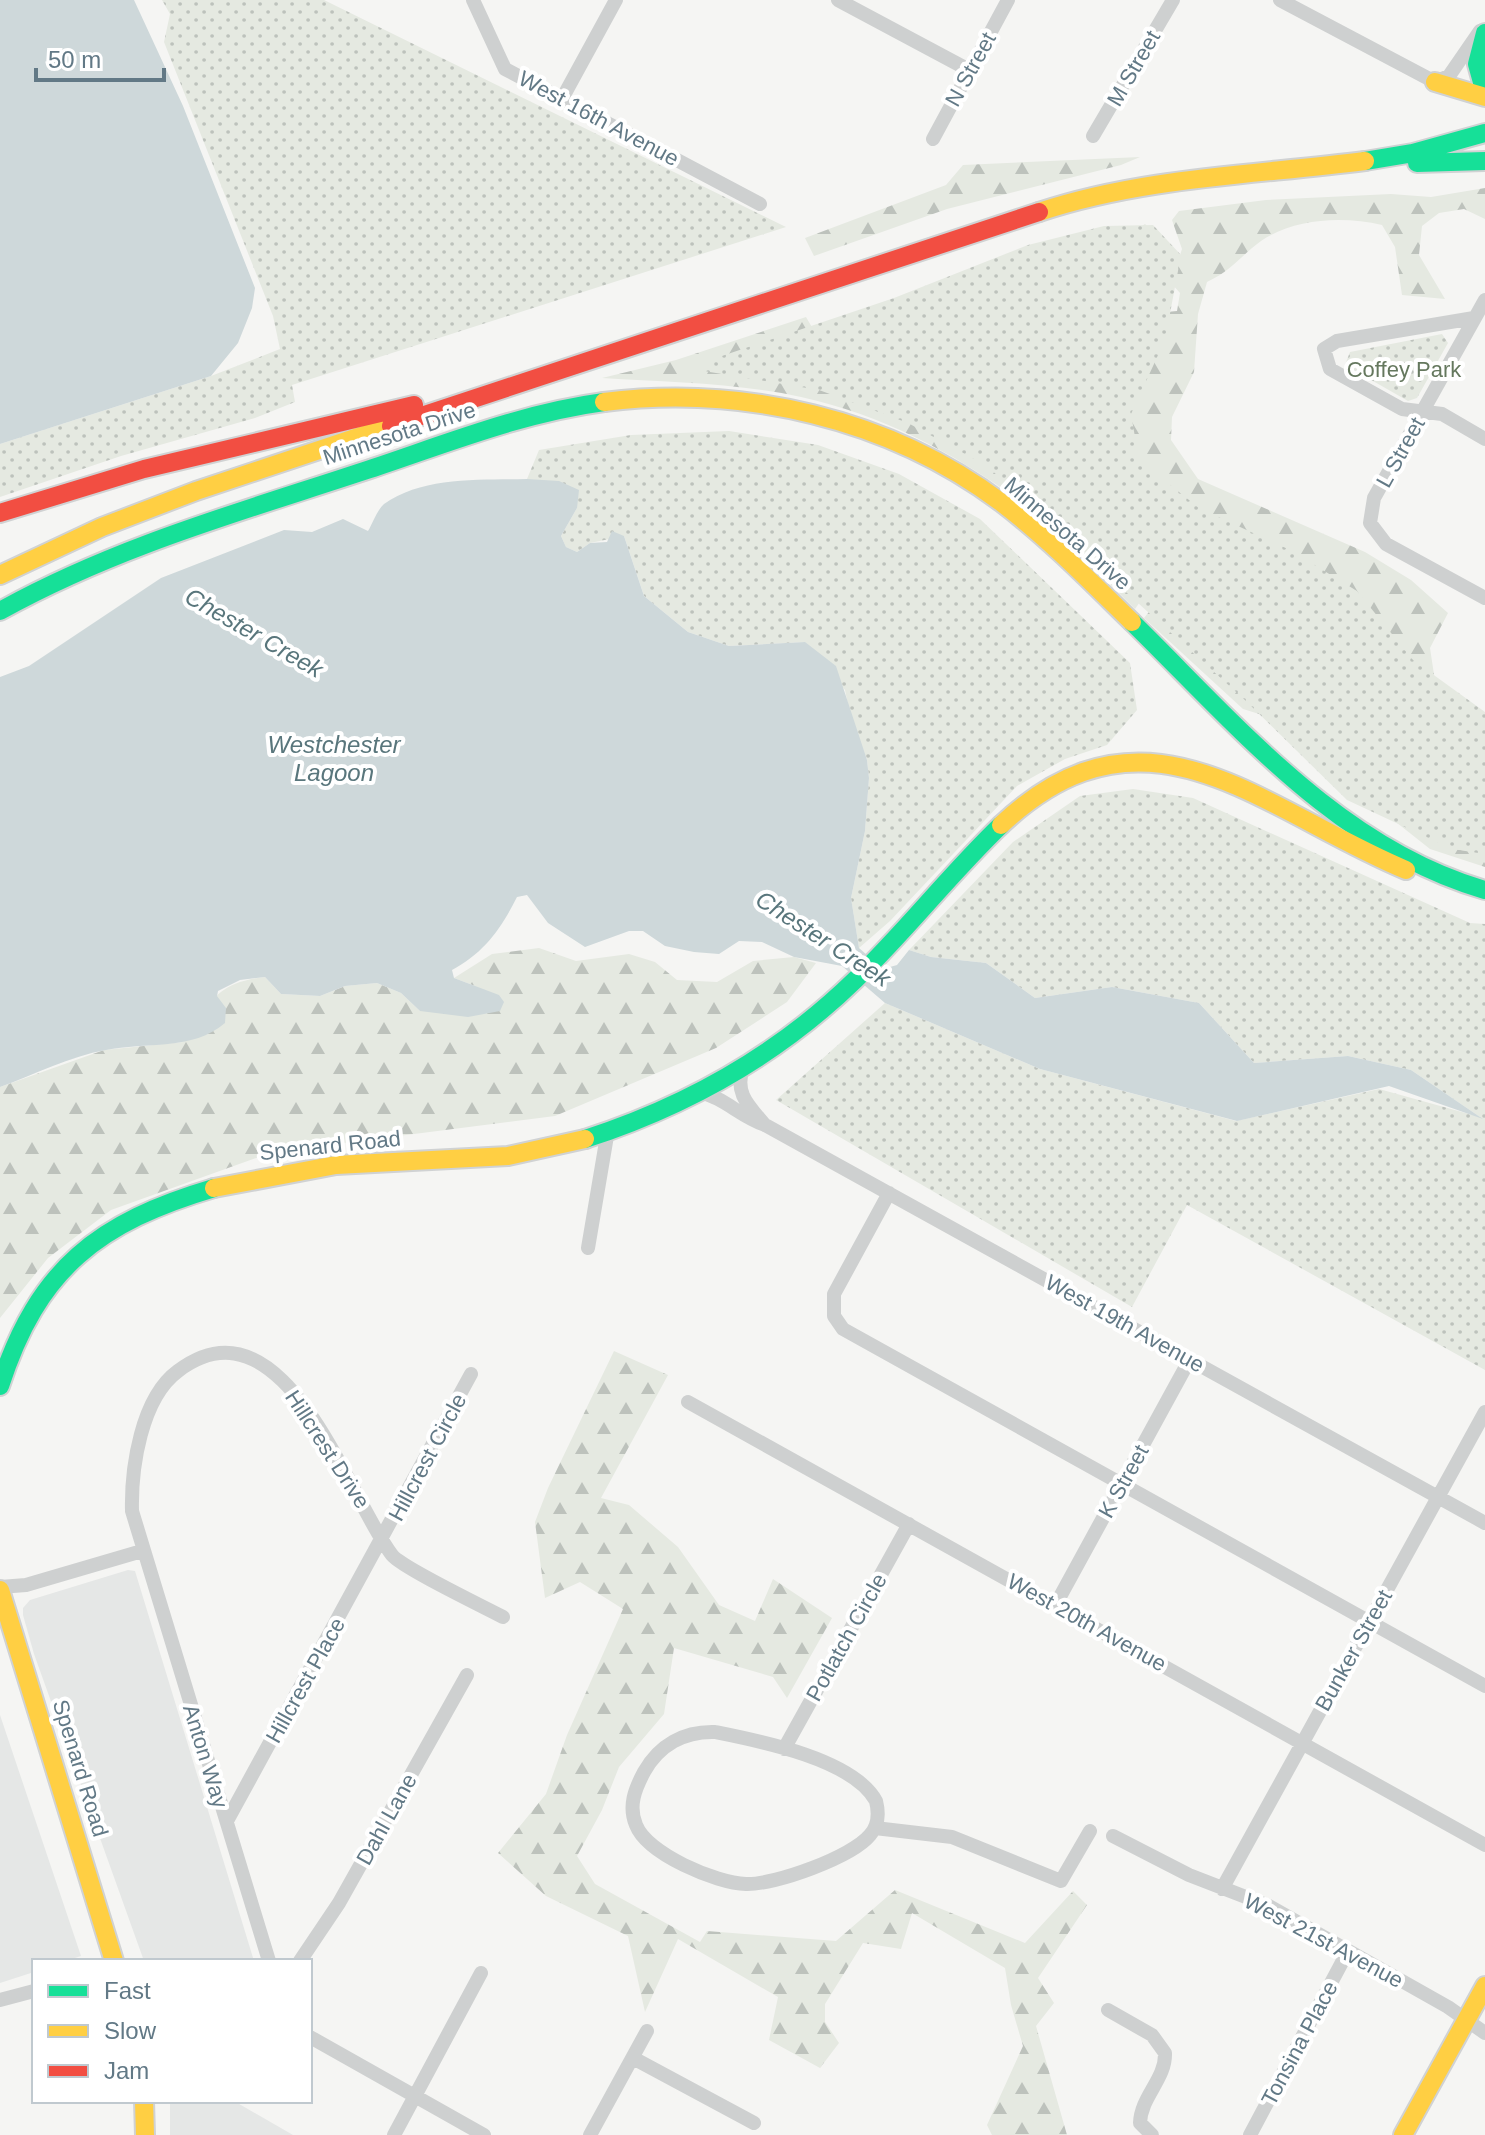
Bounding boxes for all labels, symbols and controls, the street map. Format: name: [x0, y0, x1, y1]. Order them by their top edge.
street label: M Street: [1102, 26, 1165, 111]
street label: N Street: [940, 28, 1001, 111]
scale bar: [36, 32, 164, 82]
text: 50 m: [48, 46, 101, 73]
street label: West 16th Avenue: [514, 66, 683, 171]
park label: Coffey Park: [1347, 357, 1462, 382]
street label: Minnesota Drive: [320, 397, 479, 470]
street label: L Street: [1371, 413, 1430, 492]
street label: Minnesota Drive: [999, 472, 1136, 595]
water label: Chester Creek: [180, 582, 330, 684]
water label: Westchester Lagoon: [268, 731, 401, 786]
water label: Chester Creek: [751, 885, 897, 993]
street label: Spenard Road: [258, 1126, 402, 1165]
street label: West 19th Avenue: [1041, 1269, 1209, 1377]
street label: Hillcrest Drive: [280, 1386, 375, 1513]
street label: Hillcrest Circle: [383, 1389, 471, 1525]
street label: K Street: [1093, 1440, 1154, 1522]
street label: West 20th Avenue: [1003, 1568, 1171, 1676]
street label: Potlatch Circle: [801, 1569, 892, 1705]
street label: Bunker Street: [1310, 1585, 1397, 1715]
street label: Hillcrest Place: [261, 1613, 350, 1747]
street label: Spenard Road: [48, 1697, 113, 1840]
street label: Anton Way: [178, 1701, 233, 1811]
street label: Dahl Lane: [351, 1769, 422, 1869]
street label: West 21st Avenue: [1240, 1888, 1408, 1993]
legend: [32, 1959, 312, 2103]
text: Fast: [104, 1977, 151, 2004]
street label: Tonsina Place: [1256, 1977, 1343, 2110]
text: Slow: [104, 2017, 157, 2044]
text: Jam: [104, 2057, 149, 2084]

